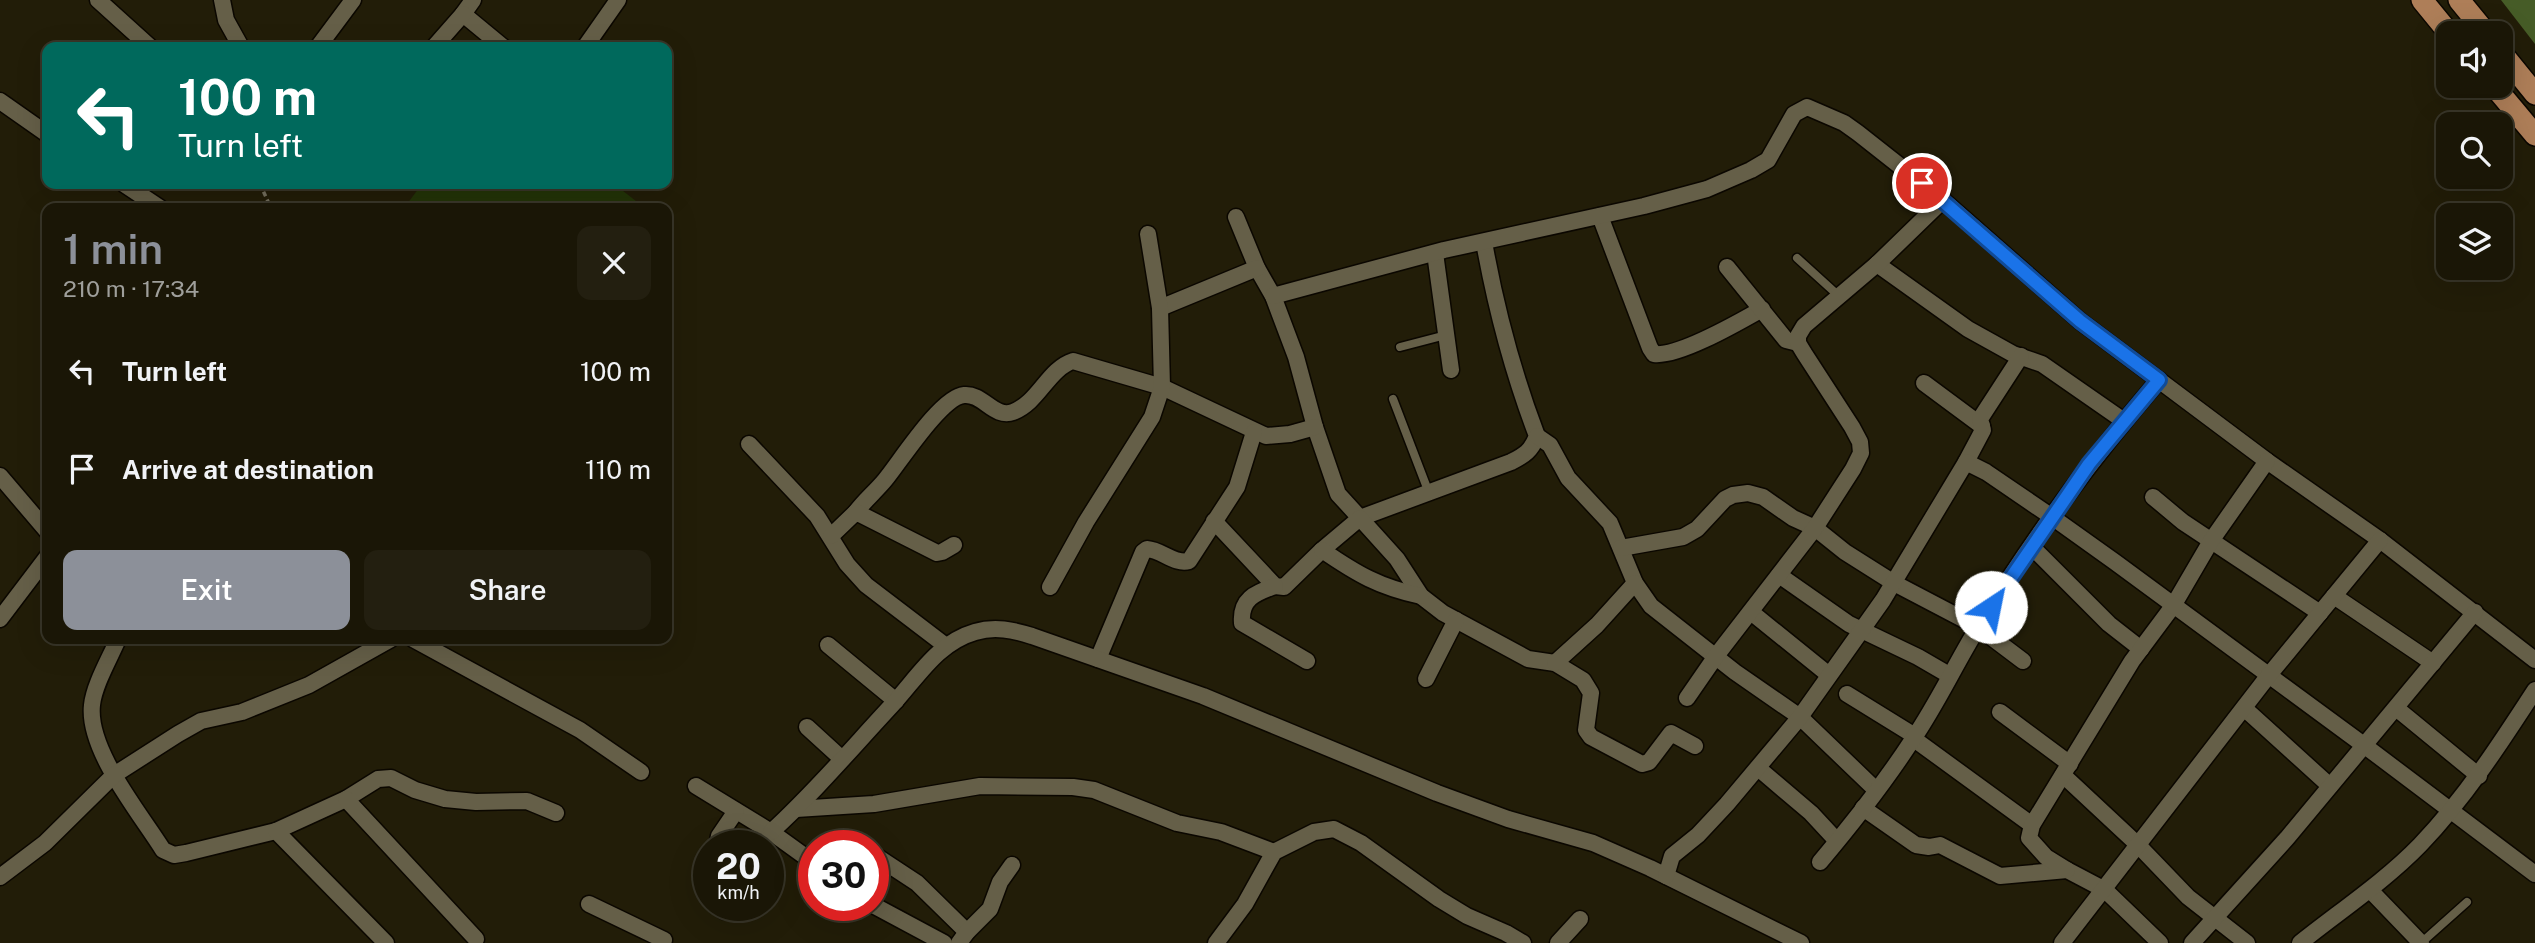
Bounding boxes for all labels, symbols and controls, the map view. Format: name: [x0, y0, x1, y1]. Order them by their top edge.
map controls: [2436, 21, 2513, 280]
button: sound: [2436, 21, 2513, 98]
text: 100 m: [178, 68, 317, 126]
icon: left: [63, 70, 154, 161]
button: search: [2436, 112, 2513, 189]
text: Turn left: [178, 127, 303, 164]
pin: [1892, 153, 1952, 213]
icon: arrive: [1903, 164, 1941, 202]
button: layers: [2436, 203, 2513, 280]
text: 1 min: [63, 224, 163, 273]
button: close: [577, 226, 651, 300]
text: 210 m · 17:34: [63, 275, 199, 302]
icon: left: [63, 352, 101, 390]
text: Turn left: [122, 356, 227, 387]
text: 100 m: [580, 356, 651, 387]
icon: arrive: [63, 450, 101, 488]
text: Arrive at destination: [122, 454, 374, 485]
text: 110 m: [585, 454, 651, 485]
button: Exit: [63, 550, 350, 630]
button: Share: [364, 550, 651, 630]
position arrow: [1954, 570, 2028, 644]
speed limit sign: 30: [798, 830, 889, 921]
text: 20: [716, 846, 761, 887]
text: km/h: [717, 882, 760, 903]

